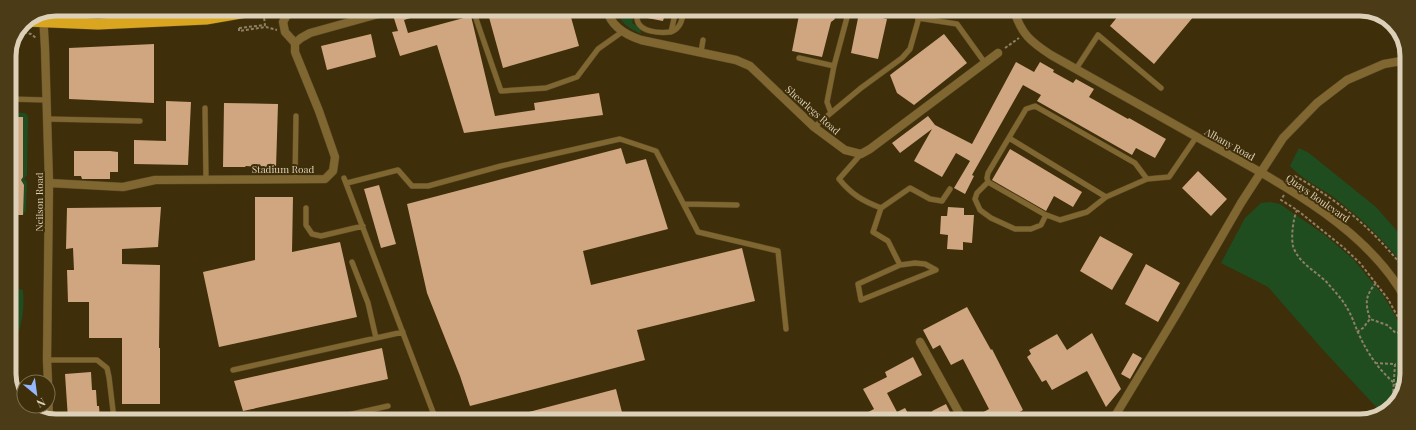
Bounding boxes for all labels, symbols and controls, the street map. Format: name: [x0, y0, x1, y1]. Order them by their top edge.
street label: Shearlegs Road: [783, 82, 844, 138]
street label: Albany Road: [1201, 124, 1258, 164]
street label: Stadium Road: [252, 162, 314, 176]
street label: Quays Boulevard: [1283, 171, 1353, 225]
street label: Neilson Road: [32, 172, 46, 231]
north arrow: [16, 374, 56, 414]
text: N: [34, 395, 48, 412]

